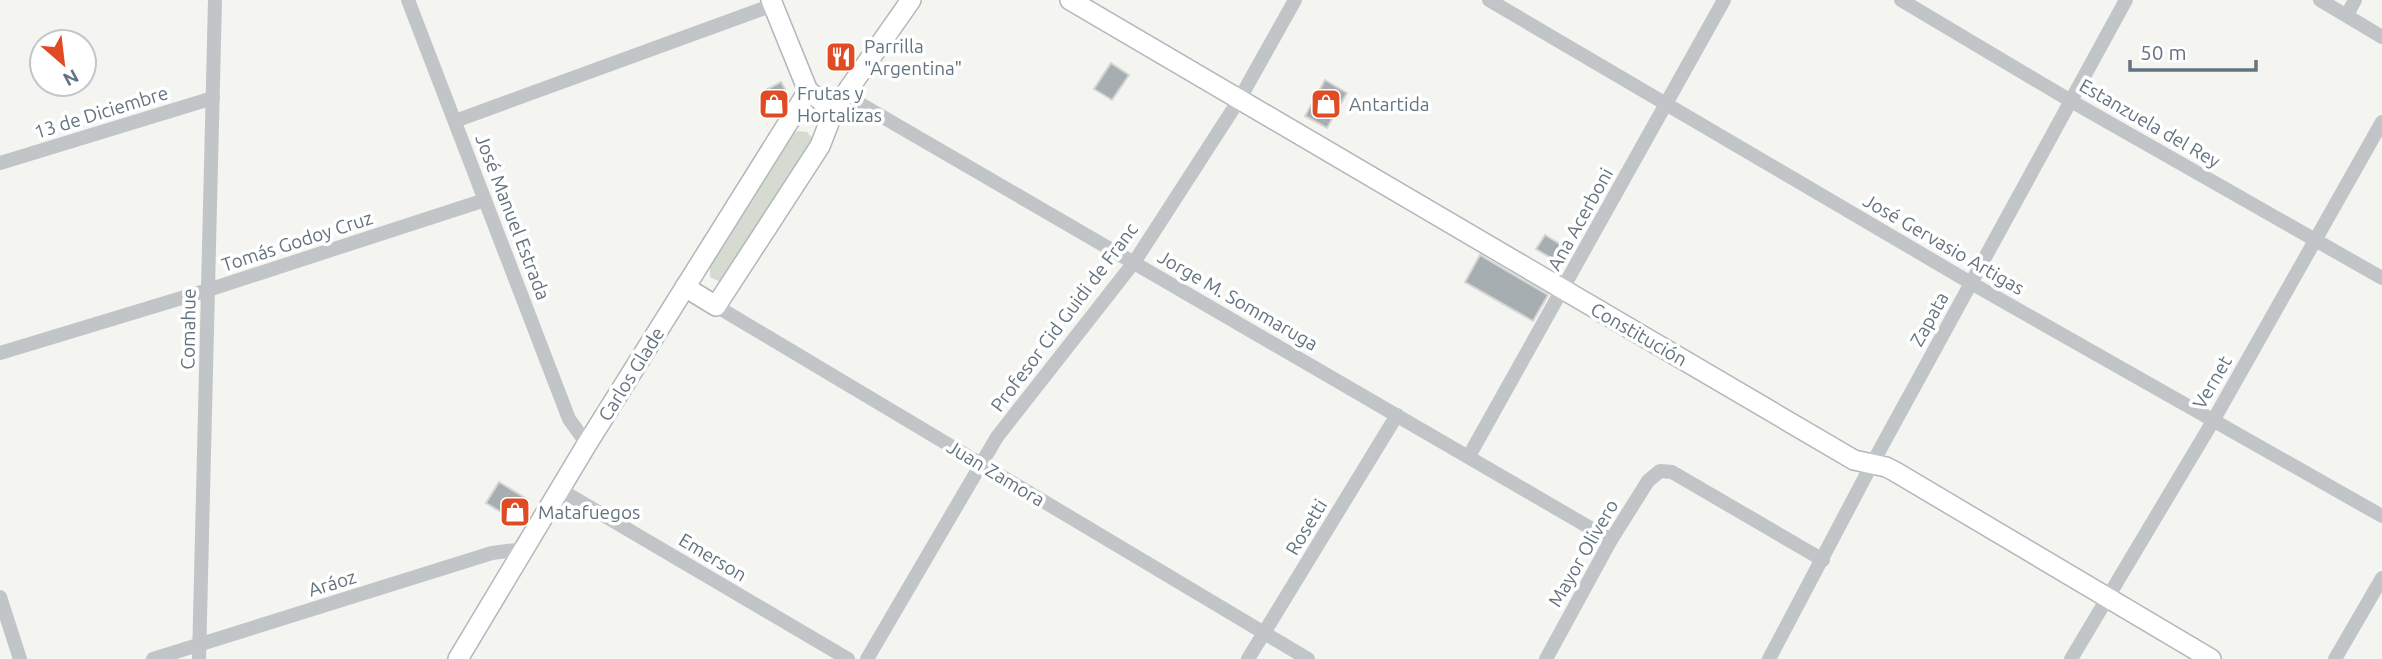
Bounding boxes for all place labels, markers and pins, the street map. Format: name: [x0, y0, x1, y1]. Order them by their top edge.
place label: Parrilla "Argentina": [864, 35, 962, 79]
restaurant icon: Parrilla "Argentina": [824, 40, 858, 74]
place label: Frutas y Hortalizas: [797, 82, 882, 126]
shop icon: Frutas y Hortalizas: [757, 87, 791, 121]
shop icon: Antartida: [1309, 87, 1343, 121]
place label: Antartida: [1349, 93, 1430, 115]
shop icon: Matafuegos: [498, 495, 532, 529]
place label: Matafuegos: [538, 501, 640, 523]

